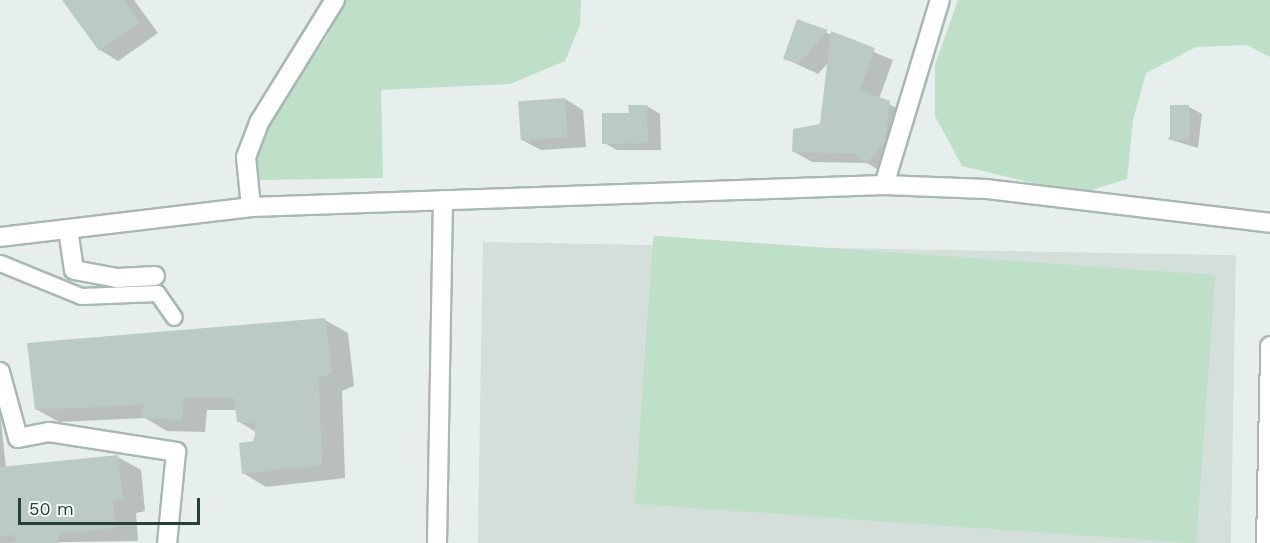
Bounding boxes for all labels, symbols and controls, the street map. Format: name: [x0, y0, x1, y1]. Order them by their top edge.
scale bar: [21, 486, 202, 524]
text: 50 m: [29, 498, 74, 519]

